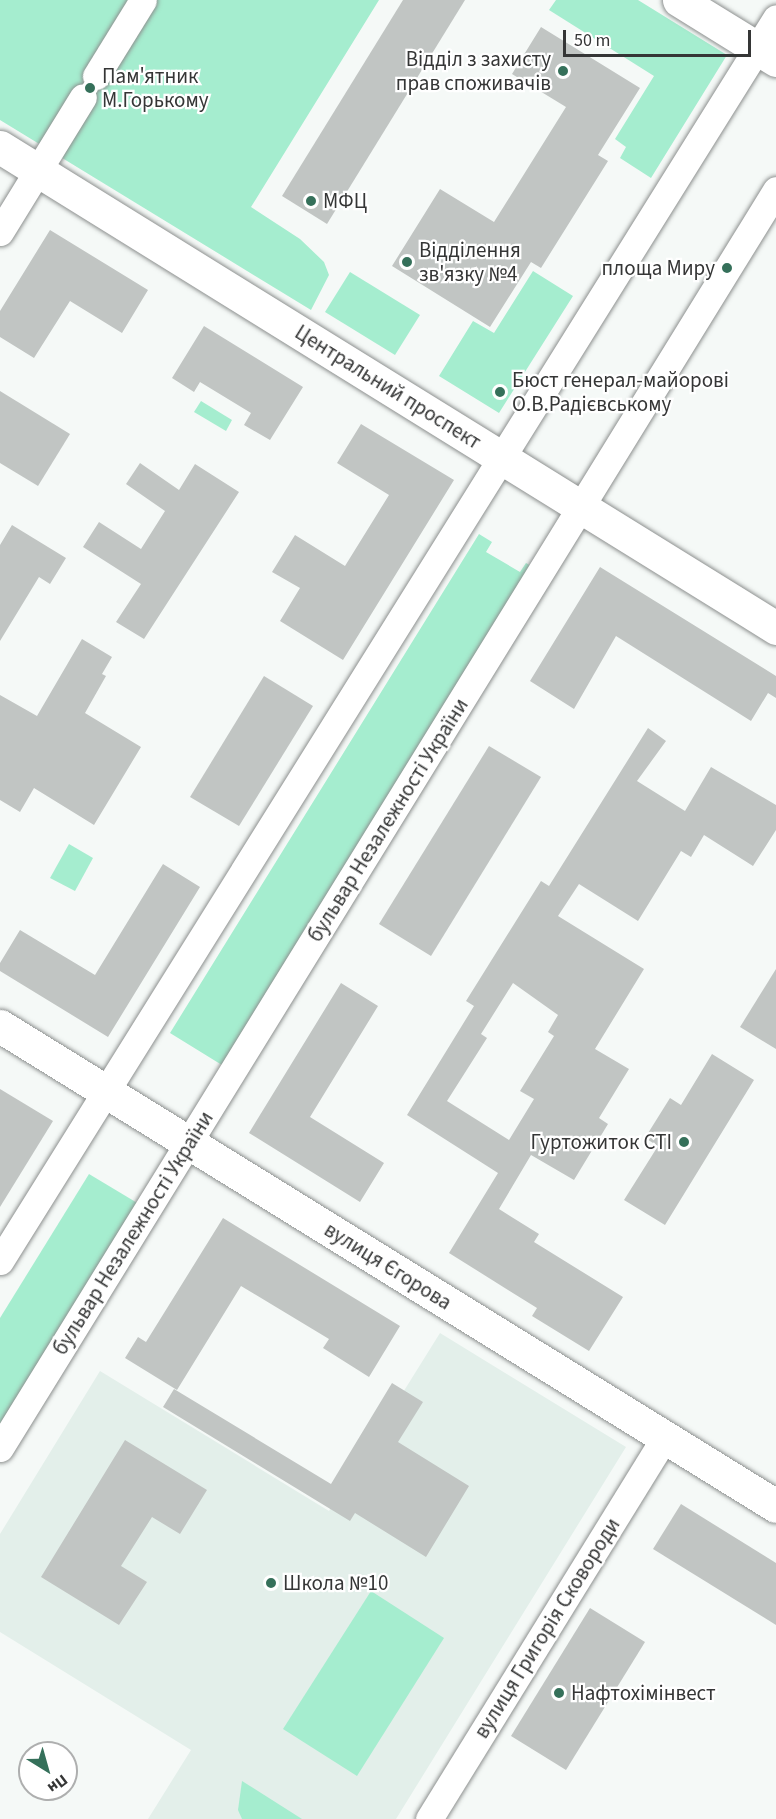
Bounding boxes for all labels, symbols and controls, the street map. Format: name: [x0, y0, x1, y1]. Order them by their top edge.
scale bar: [566, 18, 754, 56]
text: 50 m: [574, 28, 610, 53]
place label: Відділ з захисту прав споживачів: [396, 46, 551, 96]
place label: Пам'ятник М.Горькому: [102, 63, 209, 113]
marker: Відділ з захисту прав споживачів: [556, 64, 570, 78]
marker: Пам'ятник М.Горькому: [83, 81, 97, 95]
place label: МФЦ: [323, 188, 367, 214]
marker: МФЦ: [304, 194, 318, 208]
place label: Відділення зв'язку №4: [419, 237, 521, 287]
marker: Відділення зв'язку №4: [400, 255, 414, 269]
place label: площа Миру: [601, 255, 715, 281]
marker: площа Миру: [720, 261, 734, 275]
street label: Центральний проспект: [290, 319, 486, 455]
place label: Бюст генерал-майорові О.В.Радієвському: [512, 367, 729, 417]
marker: Бюст генерал-майорові О.В.Радієвському: [493, 385, 507, 399]
street label: бульвар Незалежності України: [302, 693, 474, 947]
street label: бульвар Незалежності України: [47, 1106, 219, 1360]
place label: Гуртожиток СТІ: [531, 1129, 672, 1155]
marker: Гуртожиток СТІ: [677, 1135, 691, 1149]
street label: вулиця Єгорова: [320, 1217, 456, 1315]
street label: вулиця Григорія Сковороди: [469, 1513, 625, 1743]
place label: Школа №10: [283, 1570, 388, 1596]
marker: Школа №10: [264, 1576, 278, 1590]
place label: Нафтохімінвест: [571, 1680, 716, 1706]
marker: Нафтохімінвест: [552, 1686, 566, 1700]
north arrow: [18, 1741, 78, 1801]
text: Пн: [43, 1769, 72, 1799]

